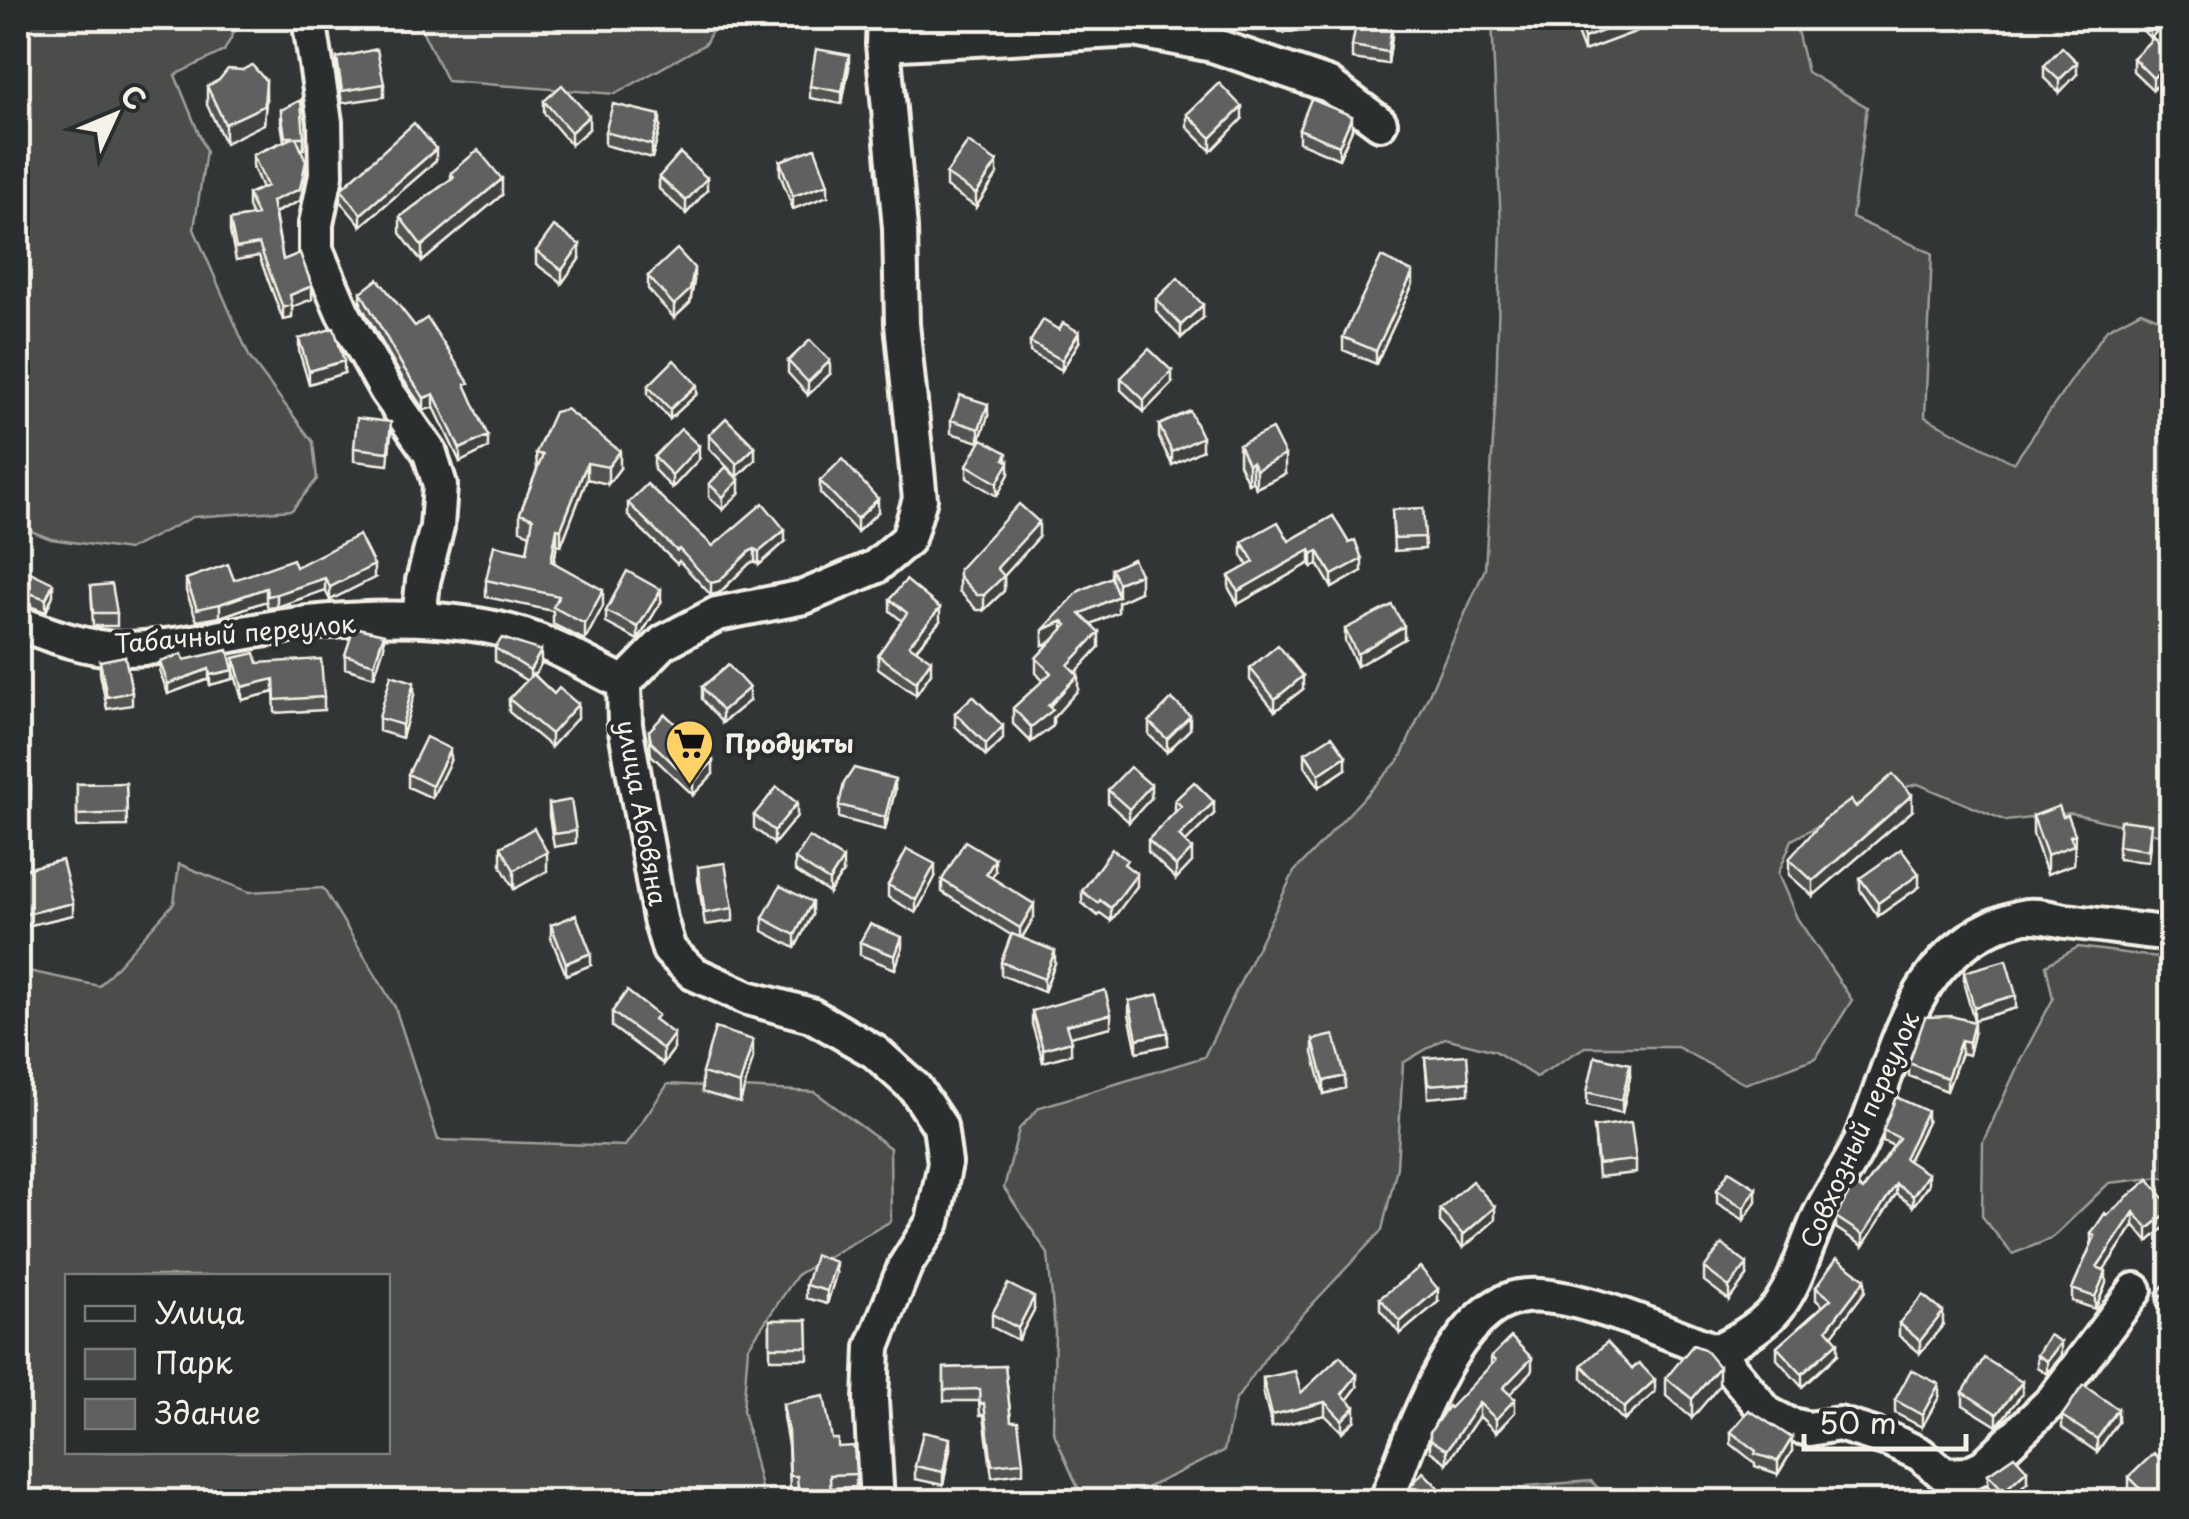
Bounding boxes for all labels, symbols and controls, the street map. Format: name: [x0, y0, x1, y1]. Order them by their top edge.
north arrow: [65, 65, 165, 165]
text: С: [111, 74, 157, 119]
street label: Табачный переулок: [113, 604, 357, 662]
street label: улица Абовяна: [608, 717, 678, 909]
supermarket icon: Продукты: [664, 718, 716, 786]
place label: Продукты: [725, 724, 854, 762]
street label: Совхозный переулок: [1790, 1005, 1928, 1254]
legend: [65, 1274, 390, 1454]
text: Улица: [155, 1289, 245, 1334]
text: Парк: [155, 1339, 233, 1384]
text: Здание: [155, 1389, 261, 1434]
scale bar: [1804, 1389, 1966, 1451]
text: 50 m: [1819, 1399, 1897, 1444]

